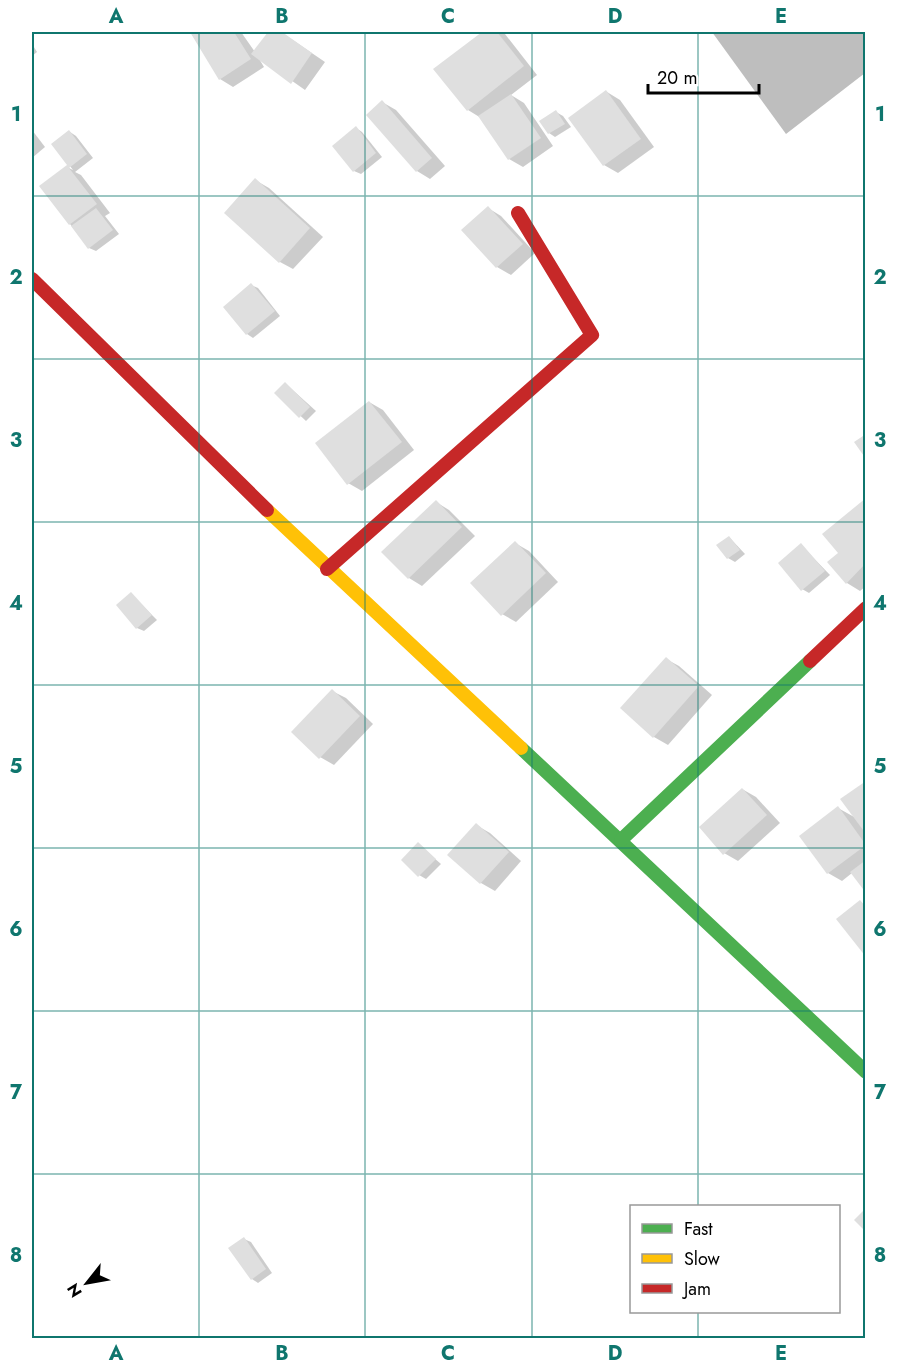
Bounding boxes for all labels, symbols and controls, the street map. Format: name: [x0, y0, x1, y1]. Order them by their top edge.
text: A: [108, 2, 124, 31]
text: B: [275, 2, 289, 31]
text: C: [441, 2, 455, 31]
text: D: [608, 2, 622, 31]
text: E: [775, 2, 787, 31]
scale bar: [648, 57, 759, 95]
text: 20 m: [657, 65, 697, 91]
text: 1: [11, 100, 21, 129]
text: 1: [875, 100, 885, 129]
text: 2: [9, 263, 23, 292]
text: 2: [873, 263, 887, 292]
text: 3: [10, 426, 22, 455]
text: 3: [874, 426, 886, 455]
text: 4: [9, 589, 23, 618]
text: 4: [873, 589, 887, 618]
text: 5: [10, 752, 23, 781]
text: 5: [874, 752, 887, 781]
text: 6: [9, 915, 23, 944]
text: 6: [873, 915, 887, 944]
text: 7: [10, 1078, 23, 1107]
text: 7: [874, 1078, 887, 1107]
legend: [630, 1205, 840, 1313]
text: Fast: [684, 1216, 713, 1242]
text: 8: [10, 1241, 22, 1270]
text: 8: [874, 1241, 886, 1270]
text: Slow: [684, 1246, 721, 1272]
north arrow: [57, 1253, 117, 1313]
text: Jam: [682, 1276, 711, 1302]
text: N: [61, 1279, 88, 1302]
text: A: [108, 1339, 124, 1368]
text: B: [275, 1339, 289, 1368]
text: C: [441, 1339, 455, 1368]
text: D: [608, 1339, 622, 1368]
text: E: [775, 1339, 787, 1368]

